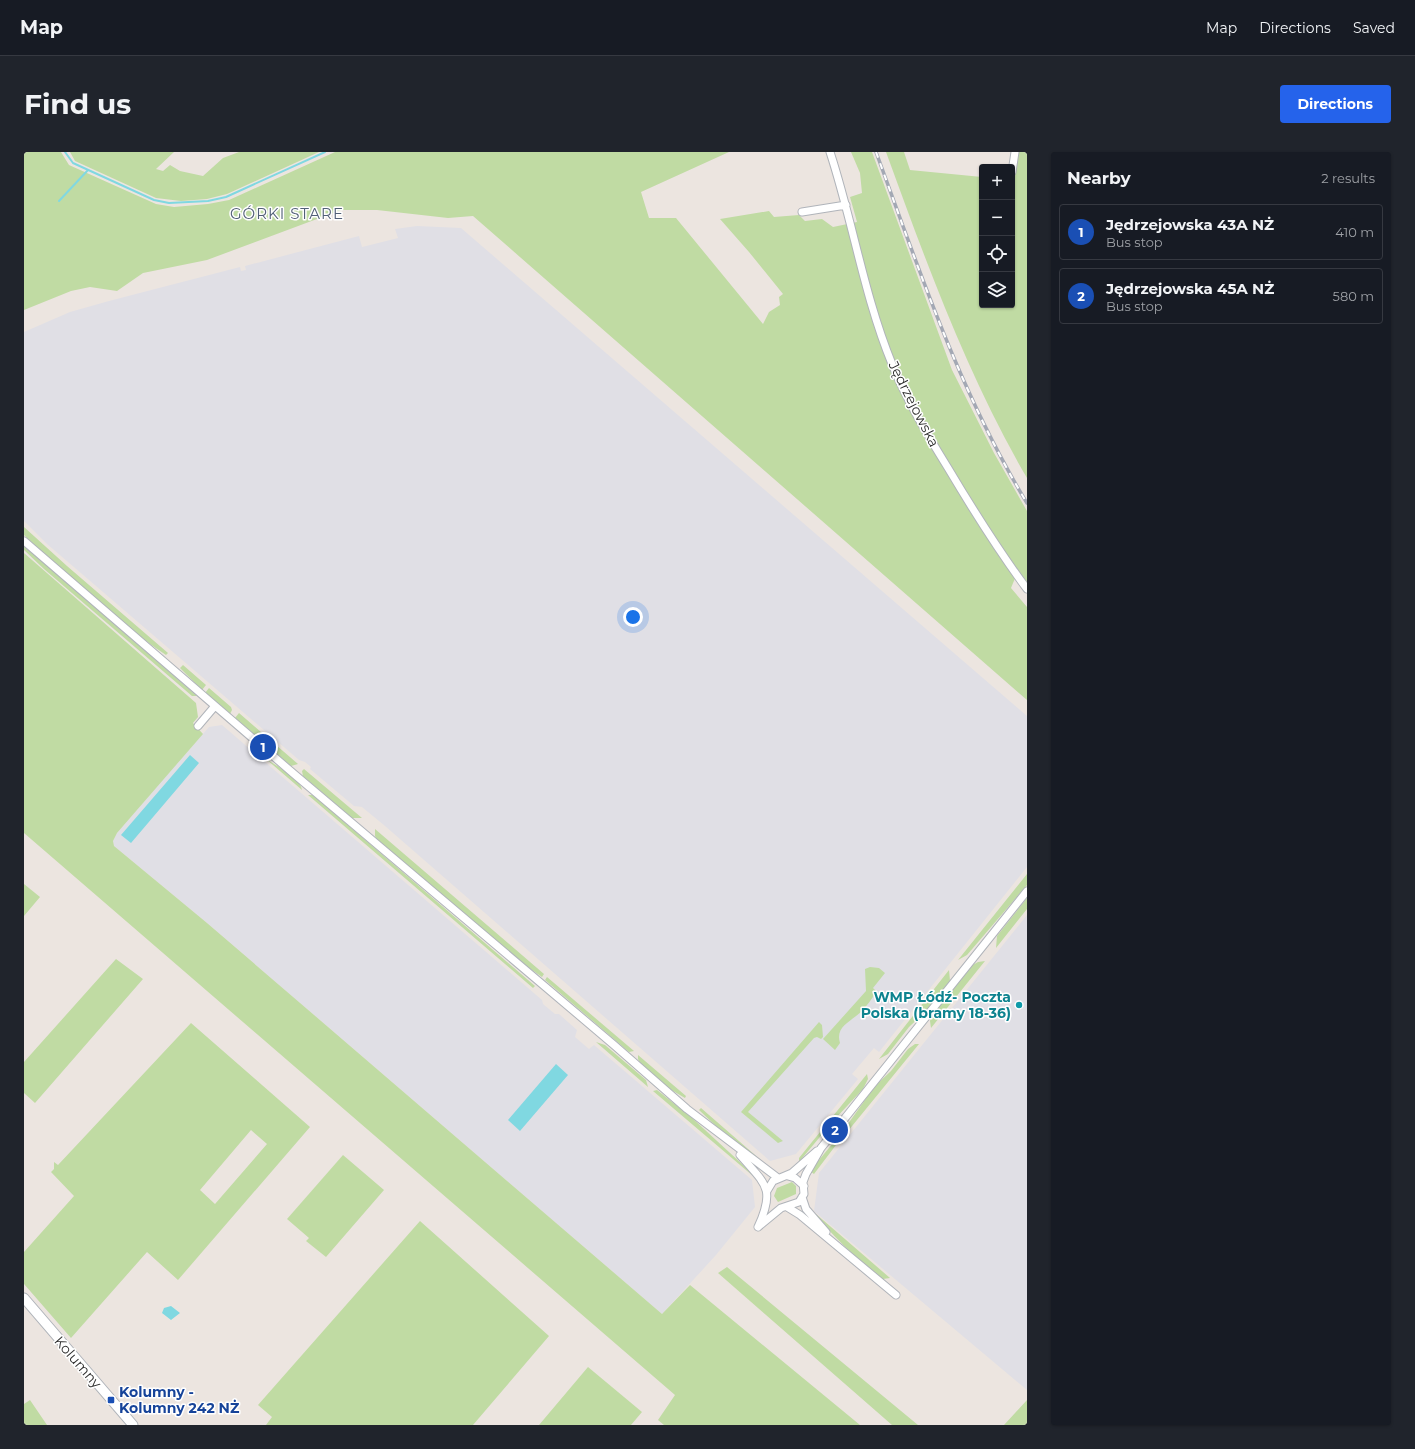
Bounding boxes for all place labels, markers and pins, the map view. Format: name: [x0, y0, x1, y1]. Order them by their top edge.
pin: 1: [250, 732, 276, 762]
place label: WMP Łódź- Poczta Polska (bramy 18-36): [861, 988, 1011, 1022]
marker: WMP Łódź- Poczta Polska (bramy 18-36): [1014, 1000, 1024, 1010]
pin: 2: [822, 1115, 848, 1145]
place label: Kolumny - Kolumny 242 NŻ: [119, 1383, 240, 1417]
marker: Kolumny - Kolumny 242 NŻ: [106, 1395, 116, 1405]

